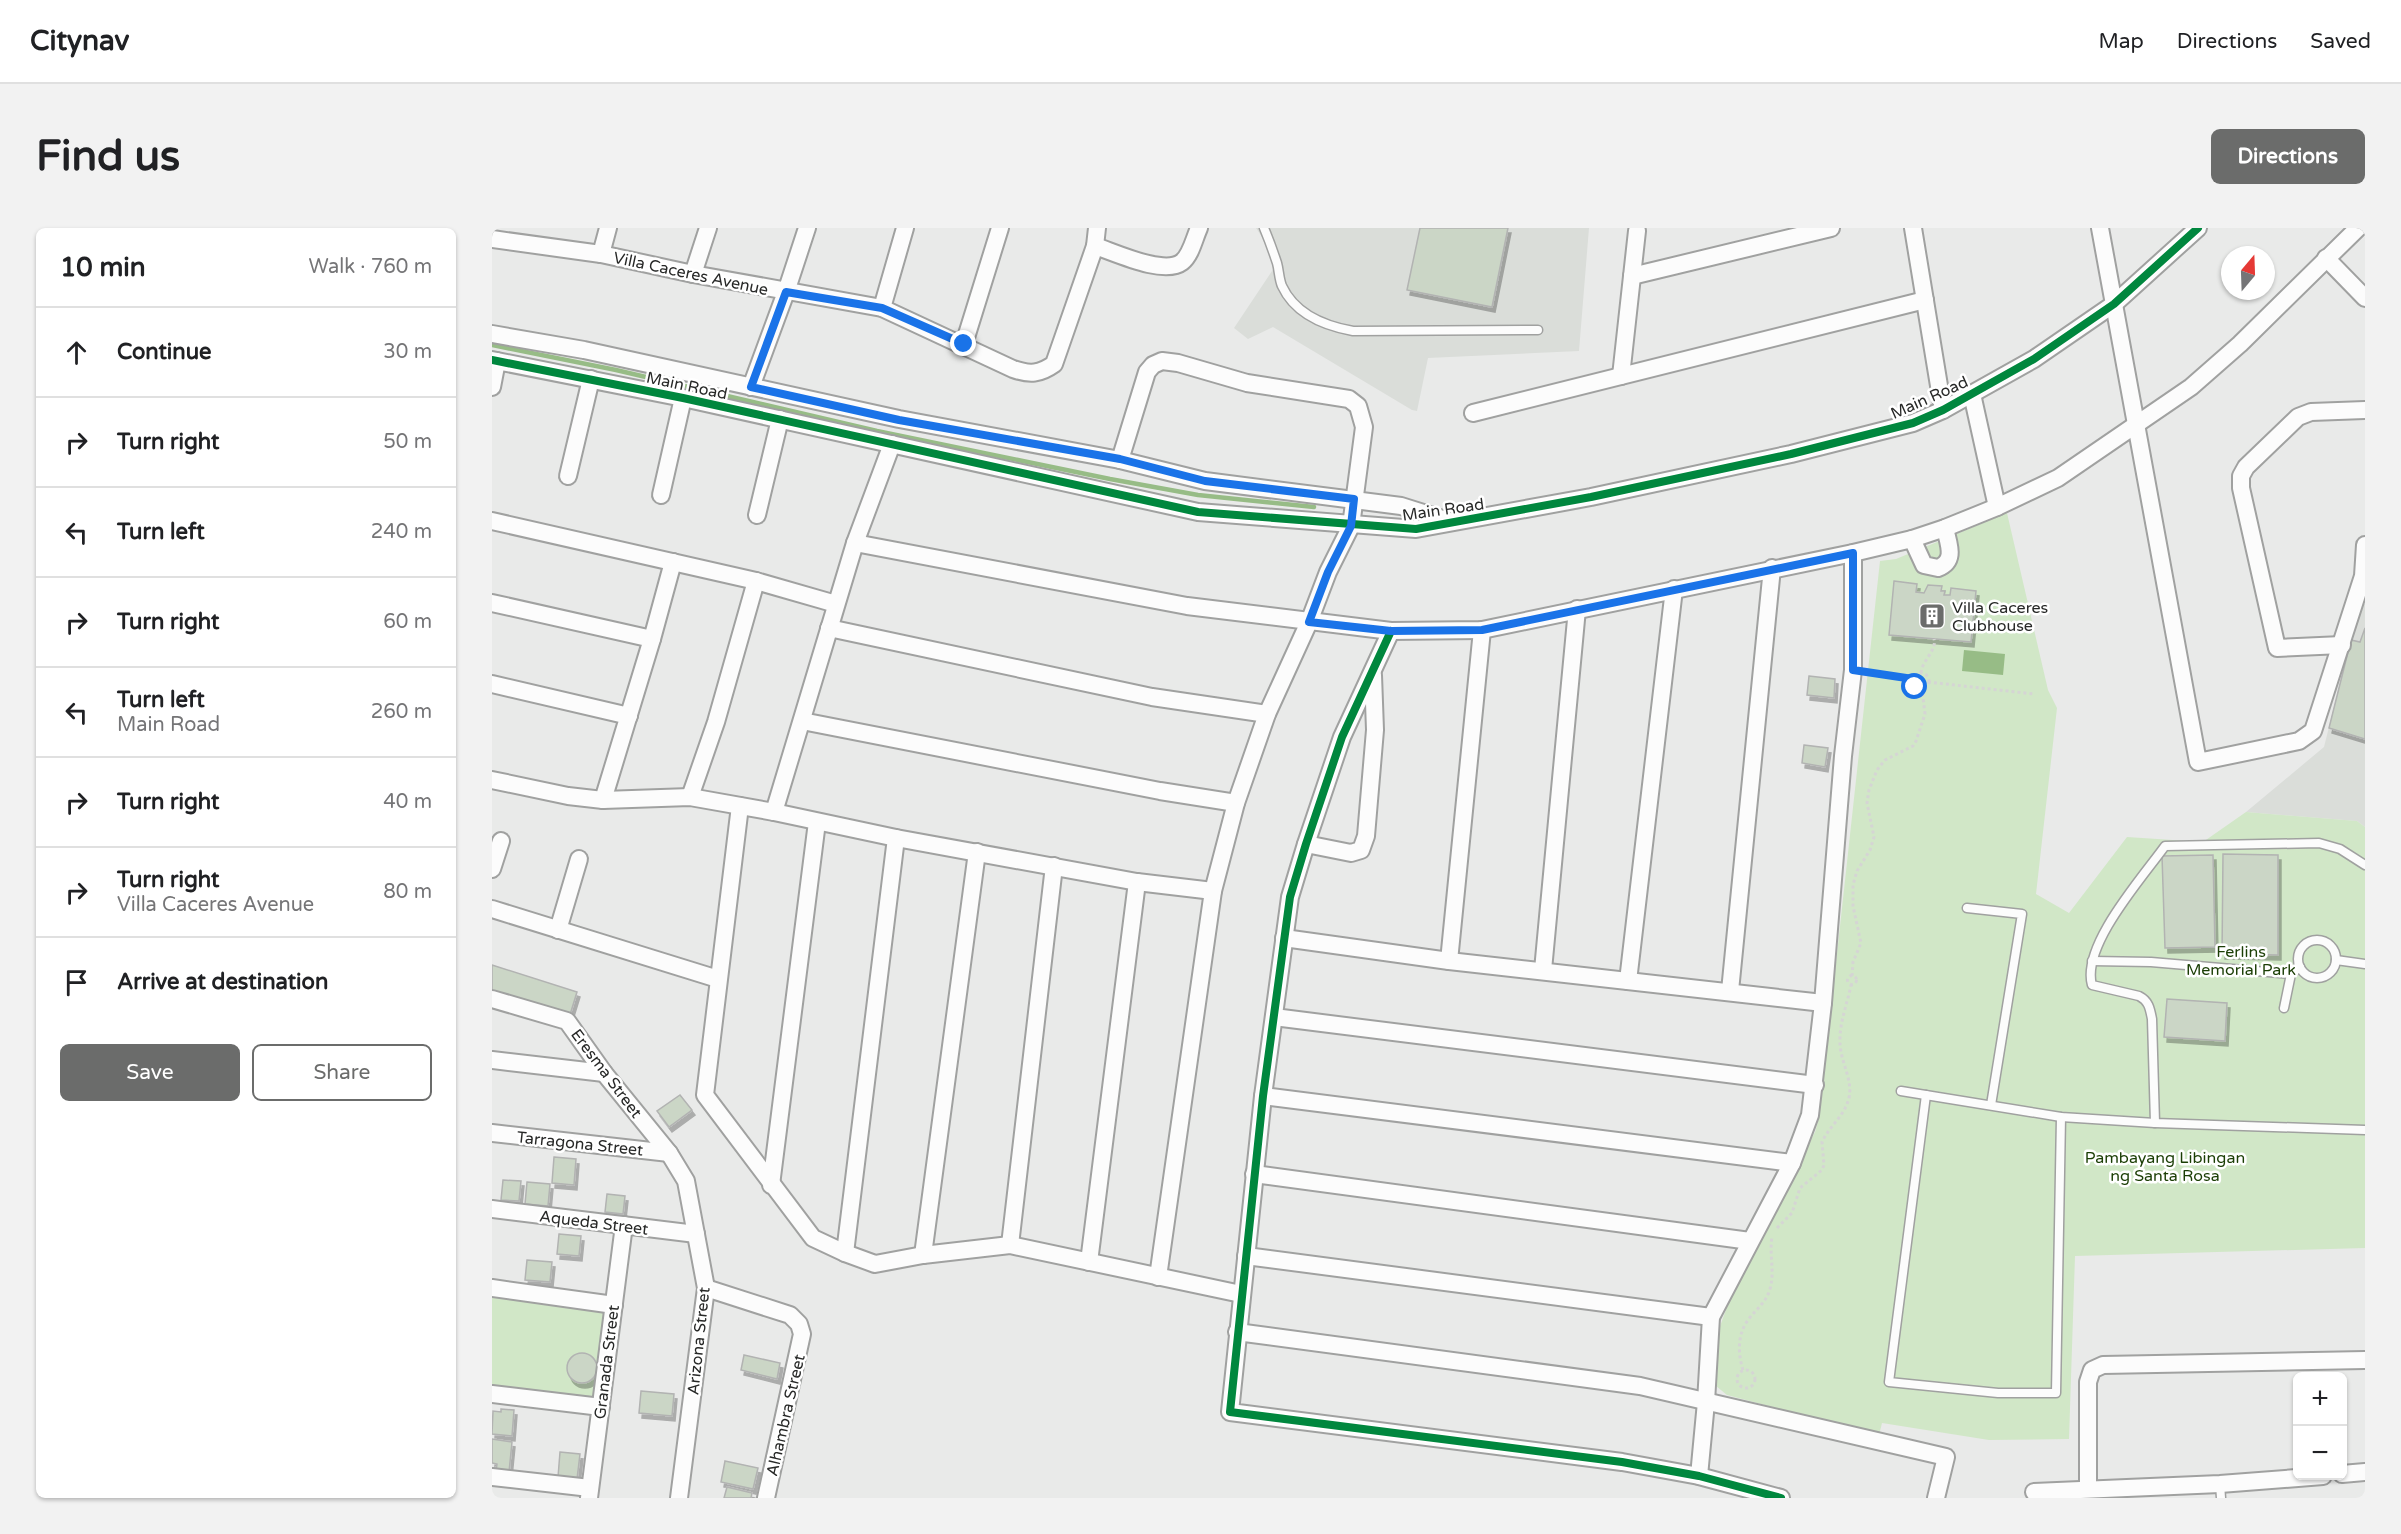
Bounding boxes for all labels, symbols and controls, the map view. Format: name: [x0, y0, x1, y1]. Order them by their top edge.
text: Citynav: [30, 24, 129, 58]
text: Map: [2098, 29, 2144, 54]
text: Directions: [2177, 29, 2277, 54]
text: Saved: [2310, 29, 2371, 54]
button: Directions: [2211, 129, 2365, 184]
text: Find us: [36, 131, 180, 182]
north arrow: [2221, 246, 2275, 300]
street label: Villa Caceres Avenue: [612, 248, 770, 300]
text: 10 min: [60, 252, 146, 283]
text: Walk · 760 m: [309, 255, 432, 279]
route end: [950, 330, 976, 356]
icon: ahead: [60, 336, 93, 369]
text: Continue: [117, 339, 212, 365]
text: 30 m: [383, 340, 432, 364]
street label: Main Road: [644, 368, 729, 404]
street label: Main Road: [1888, 372, 1971, 424]
icon: right: [60, 426, 93, 459]
text: Turn right: [117, 429, 219, 455]
text: 50 m: [383, 430, 432, 454]
street label: Main Road: [1401, 494, 1485, 526]
icon: left: [60, 516, 93, 549]
text: Turn left: [117, 519, 205, 545]
text: 240 m: [371, 520, 432, 544]
place label: Villa Caceres Clubhouse: [1952, 598, 2048, 636]
building icon: Villa Caceres Clubhouse: [1917, 601, 1947, 631]
icon: right: [60, 606, 93, 639]
text: Turn right: [117, 609, 219, 635]
text: 60 m: [383, 610, 432, 634]
route start: [1901, 673, 1927, 699]
text: Turn left: [117, 687, 205, 713]
icon: left: [60, 696, 93, 729]
text: 260 m: [371, 700, 432, 724]
text: Main Road: [117, 713, 220, 737]
icon: right: [60, 786, 93, 819]
text: Turn right: [117, 789, 219, 815]
text: 40 m: [383, 790, 432, 814]
text: Turn right: [117, 867, 219, 893]
icon: right: [60, 876, 93, 909]
text: 80 m: [383, 880, 432, 904]
text: Villa Caceres Avenue: [117, 893, 314, 917]
park label: Ferlins Memorial Park: [2186, 942, 2296, 980]
icon: arrive: [60, 966, 93, 999]
text: Arrive at destination: [117, 969, 328, 995]
street label: Eresma Street: [566, 1025, 646, 1122]
button: Save: [60, 1044, 240, 1101]
button: Share: [252, 1044, 432, 1101]
street label: Tarragona Street: [516, 1127, 644, 1161]
park label: Pambayang Libingan ng Santa Rosa: [2085, 1148, 2245, 1186]
street label: Aqueda Street: [538, 1206, 650, 1240]
street label: Arizona Street: [683, 1286, 715, 1396]
street label: Granada Street: [590, 1304, 624, 1420]
street label: Alhambra Street: [762, 1352, 810, 1478]
map controls: [2293, 1372, 2347, 1480]
button: +: [2293, 1372, 2347, 1426]
button: −: [2293, 1426, 2347, 1480]

